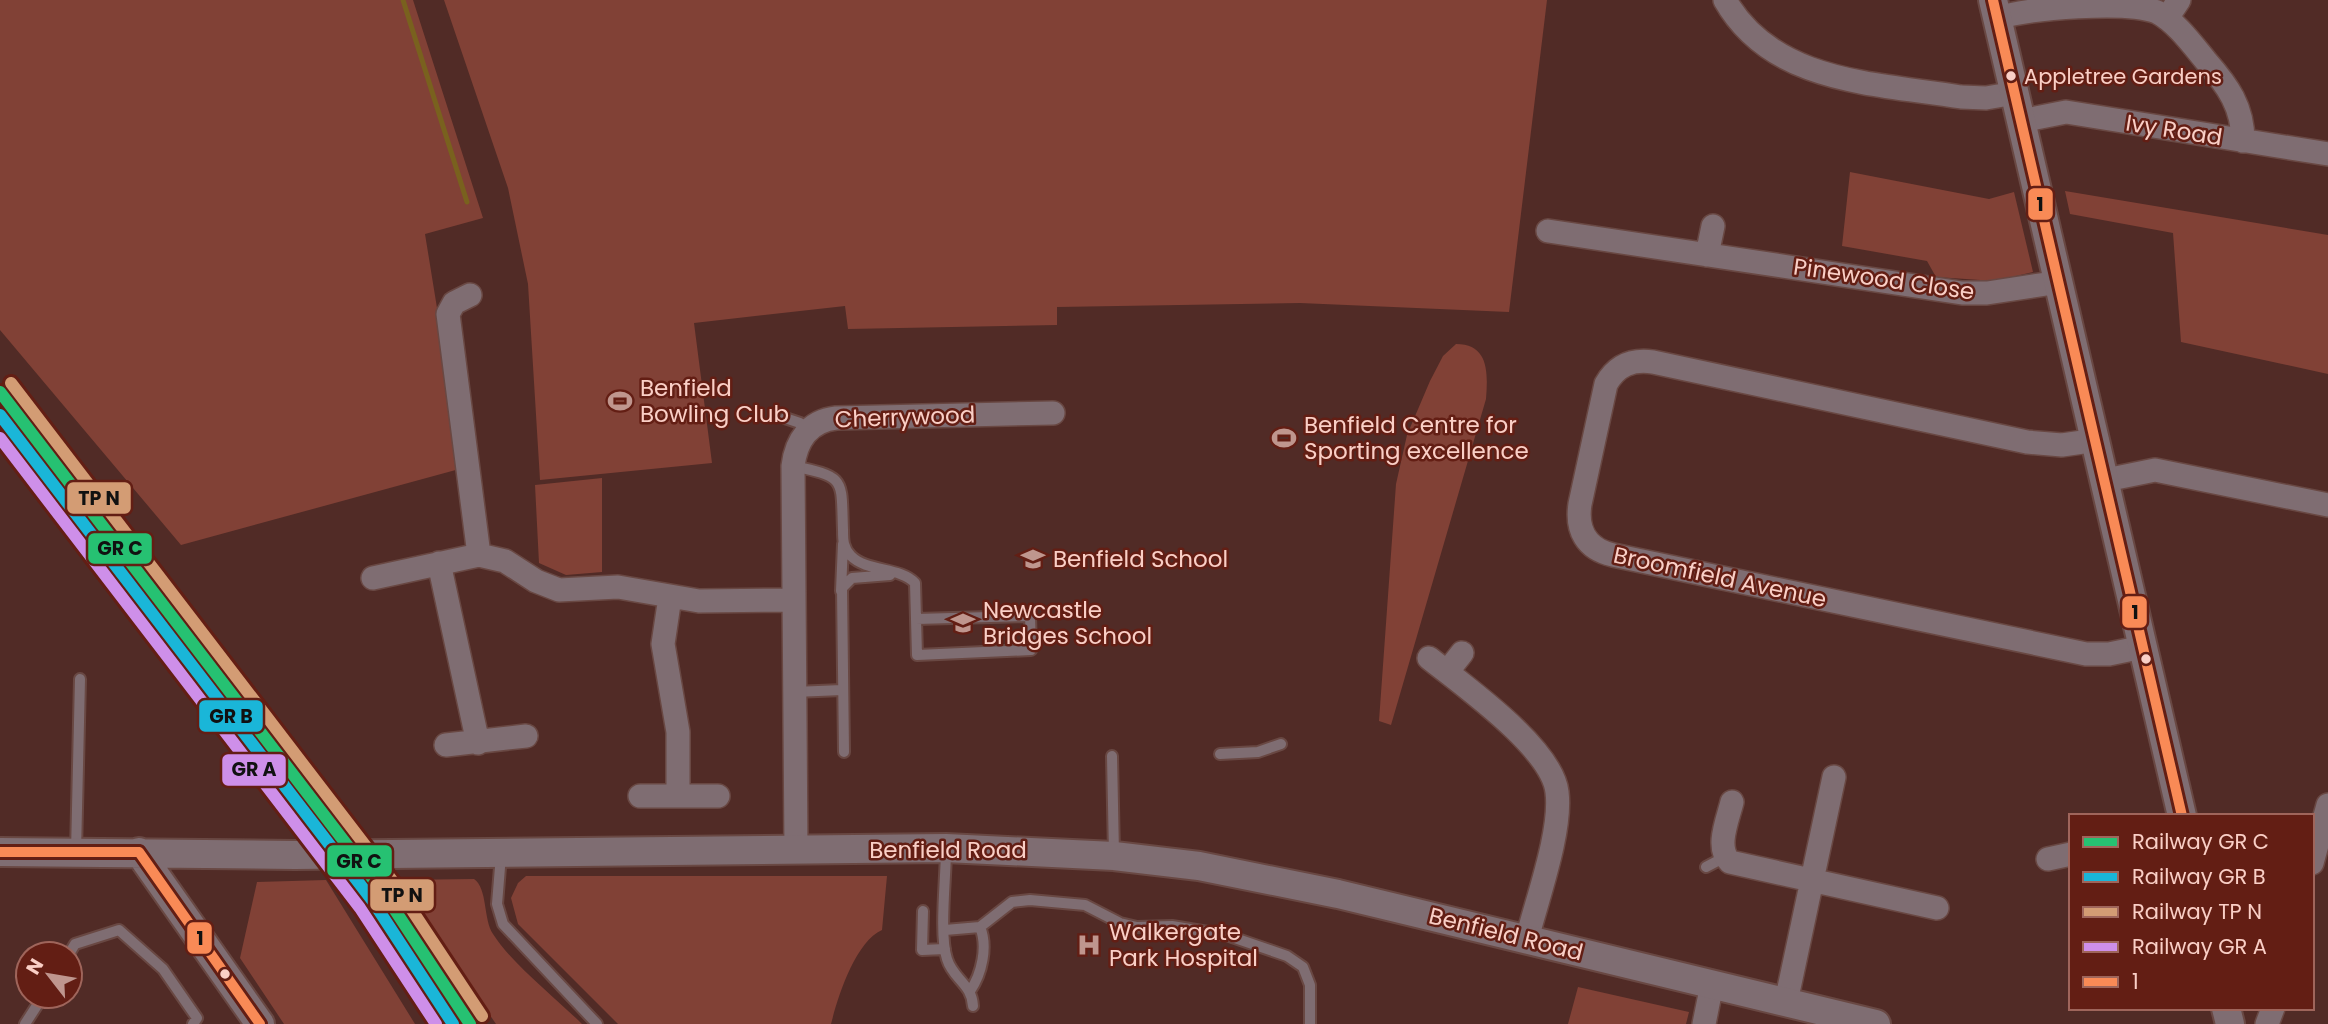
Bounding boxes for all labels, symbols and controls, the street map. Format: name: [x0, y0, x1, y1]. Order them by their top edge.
place label: Appletree Gardens: [2024, 62, 2222, 91]
marker: Appletree Gardens: [2004, 69, 2018, 83]
street label: Ivy Road: [2123, 107, 2225, 153]
line badge: 1: [2027, 187, 2054, 221]
text: 1: [2036, 191, 2044, 218]
street label: Pinewood Close: [1791, 250, 1977, 308]
place label: Benfield Bowling Club: [640, 372, 789, 430]
sports icon: Benfield Bowling Club: [606, 387, 634, 415]
street label: Cherrywood: [834, 399, 976, 435]
place label: Benfield Centre for Sporting excellence: [1304, 409, 1529, 467]
sports icon: Benfield Centre for Sporting excellence: [1270, 424, 1298, 452]
line badge: TP N: [66, 481, 132, 515]
text: TP N: [78, 485, 120, 512]
line badge: GR C: [87, 532, 153, 565]
text: GR C: [97, 535, 143, 562]
street label: Broomfield Avenue: [1611, 539, 1829, 615]
place label: Benfield School: [1053, 543, 1228, 575]
school or university icon: Benfield School: [1019, 545, 1047, 573]
place label: Newcastle Bridges School: [983, 594, 1152, 652]
line badge: 1: [2121, 595, 2148, 629]
text: 1: [2131, 599, 2139, 626]
school or university icon: Newcastle Bridges School: [949, 609, 977, 637]
unlabelled marker: [2139, 652, 2153, 666]
line badge: GR B: [198, 699, 264, 733]
text: GR B: [209, 703, 253, 730]
line badge: GR A: [221, 753, 287, 787]
text: GR A: [232, 756, 276, 783]
legend: [2069, 814, 2314, 1010]
text: Railway GR C: [2132, 827, 2269, 856]
street label: Benfield Road: [869, 834, 1027, 866]
line badge: GR C: [326, 844, 393, 878]
text: GR C: [336, 848, 382, 875]
text: Railway GR B: [2132, 862, 2266, 891]
line badge: TP N: [369, 878, 435, 912]
text: TP N: [381, 882, 423, 909]
text: Railway TP N: [2132, 897, 2262, 926]
street label: Benfield Road: [1426, 899, 1586, 969]
place label: Walkergate Park Hospital: [1109, 916, 1258, 974]
line badge: 1: [186, 921, 213, 955]
text: 1: [196, 925, 204, 952]
hospital icon: Walkergate Park Hospital: [1075, 931, 1103, 959]
text: Railway GR A: [2132, 932, 2267, 961]
north arrow: [14, 940, 84, 1010]
text: N: [20, 953, 50, 980]
unlabelled marker: [218, 967, 232, 981]
text: 1: [2132, 967, 2139, 996]

